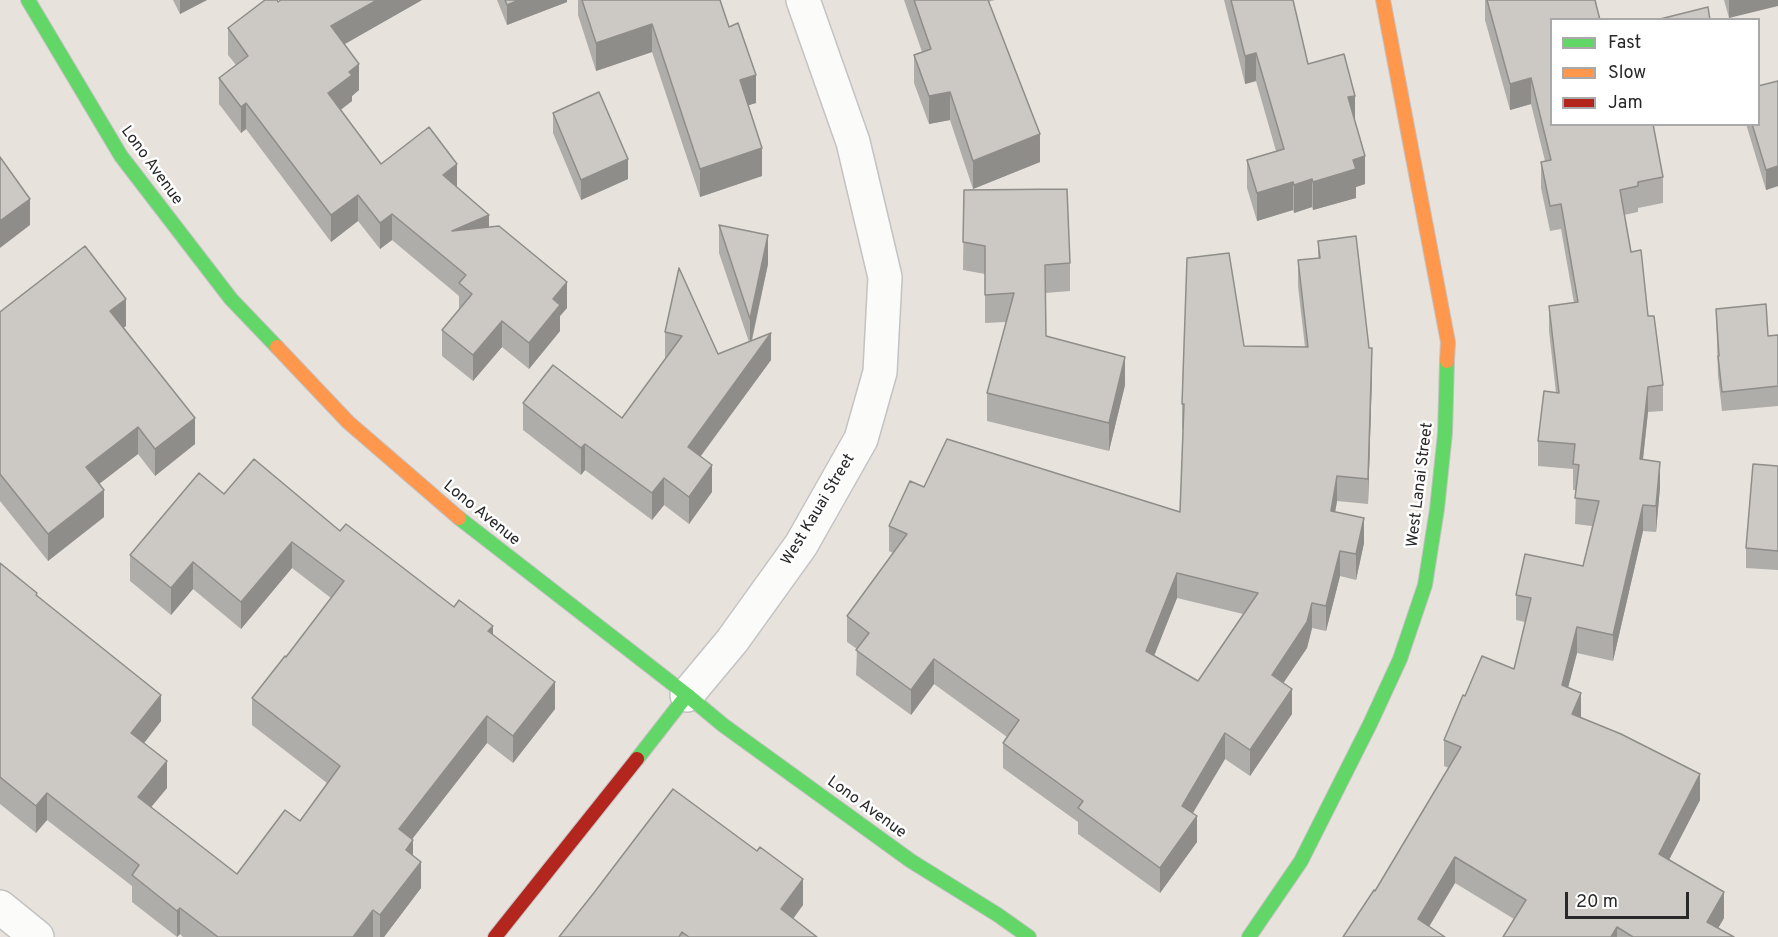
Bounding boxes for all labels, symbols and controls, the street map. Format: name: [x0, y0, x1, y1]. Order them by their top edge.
legend: [1550, 18, 1760, 126]
text: Fast: [1608, 32, 1641, 55]
text: Slow: [1608, 62, 1646, 85]
text: Jam: [1608, 92, 1643, 115]
street label: Lono Avenue: [116, 123, 186, 209]
street label: West Lanai Street: [1404, 421, 1438, 549]
street label: West Kauai Street: [778, 451, 860, 569]
street label: Lono Avenue: [439, 477, 523, 551]
street label: Lono Avenue: [823, 773, 909, 843]
scale bar: [1568, 880, 1692, 918]
text: 20 m: [1576, 891, 1618, 914]

